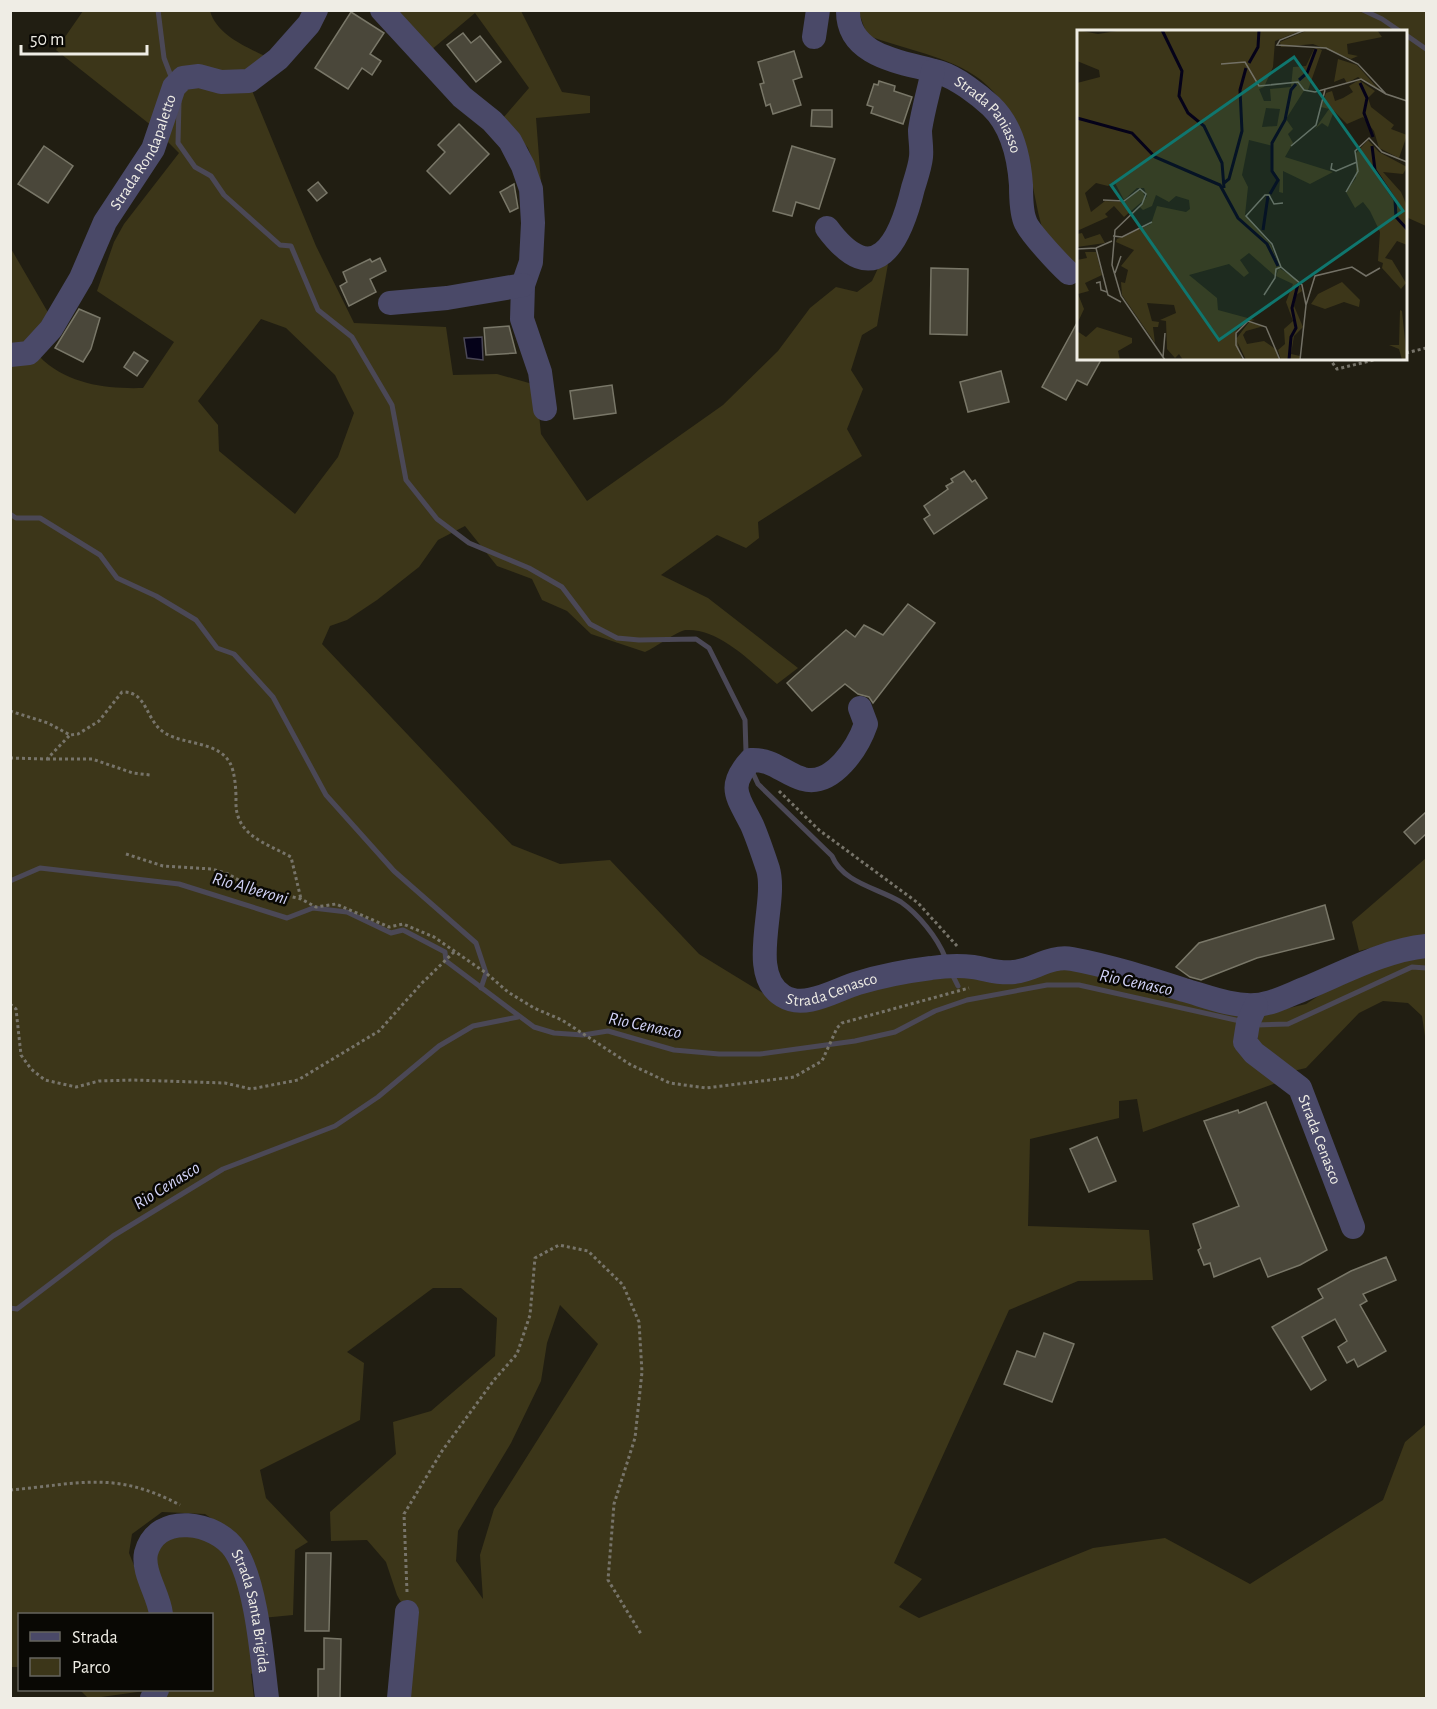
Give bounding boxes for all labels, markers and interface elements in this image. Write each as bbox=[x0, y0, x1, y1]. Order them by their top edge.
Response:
scale bar bbox=[21, 18, 147, 56]
inset map bbox=[1077, 30, 1407, 360]
text: 50 m bbox=[30, 31, 64, 49]
street label: Strada Paniasso bbox=[952, 73, 1024, 155]
street label: Strada Rondapaletto bbox=[107, 92, 179, 213]
water label: Rio Alberoni bbox=[210, 870, 290, 908]
water label: Rio Cenasco bbox=[1098, 966, 1174, 1000]
street label: Strada Cenasco bbox=[784, 970, 879, 1009]
water label: Rio Cenasco bbox=[607, 1009, 683, 1043]
street label: Strada Cenasco bbox=[1295, 1092, 1344, 1187]
water label: Rio Cenasco bbox=[131, 1159, 203, 1213]
street label: Strada Santa Brigida bbox=[228, 1546, 272, 1674]
legend bbox=[18, 1613, 213, 1691]
text: Strada bbox=[72, 1629, 118, 1647]
text: Parco bbox=[72, 1659, 111, 1677]

